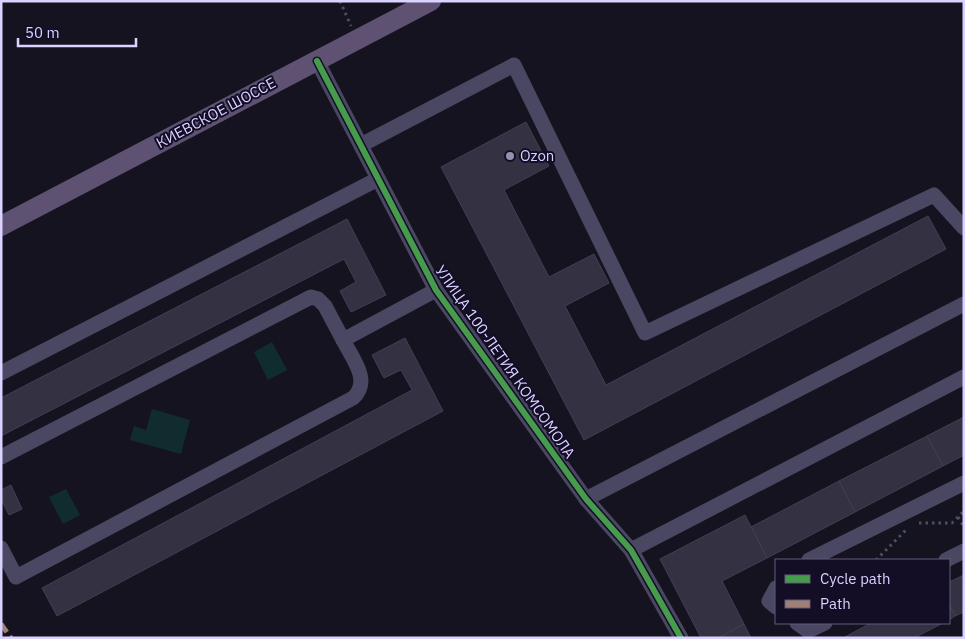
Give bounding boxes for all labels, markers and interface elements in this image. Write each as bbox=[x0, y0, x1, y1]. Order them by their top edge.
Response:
scale bar bbox=[18, 15, 135, 47]
text: 50 m bbox=[25, 23, 60, 42]
street label: КИЕВСКОЕ ШОССЕ bbox=[153, 73, 279, 152]
place label: Ozon bbox=[520, 146, 554, 165]
marker: Ozon bbox=[504, 150, 516, 162]
street label: УЛИЦА 100-ЛЕТИЯ КОМСОМОЛА bbox=[431, 261, 580, 462]
legend bbox=[775, 559, 950, 624]
text: Cycle path bbox=[820, 569, 891, 588]
text: Path bbox=[820, 594, 851, 613]

